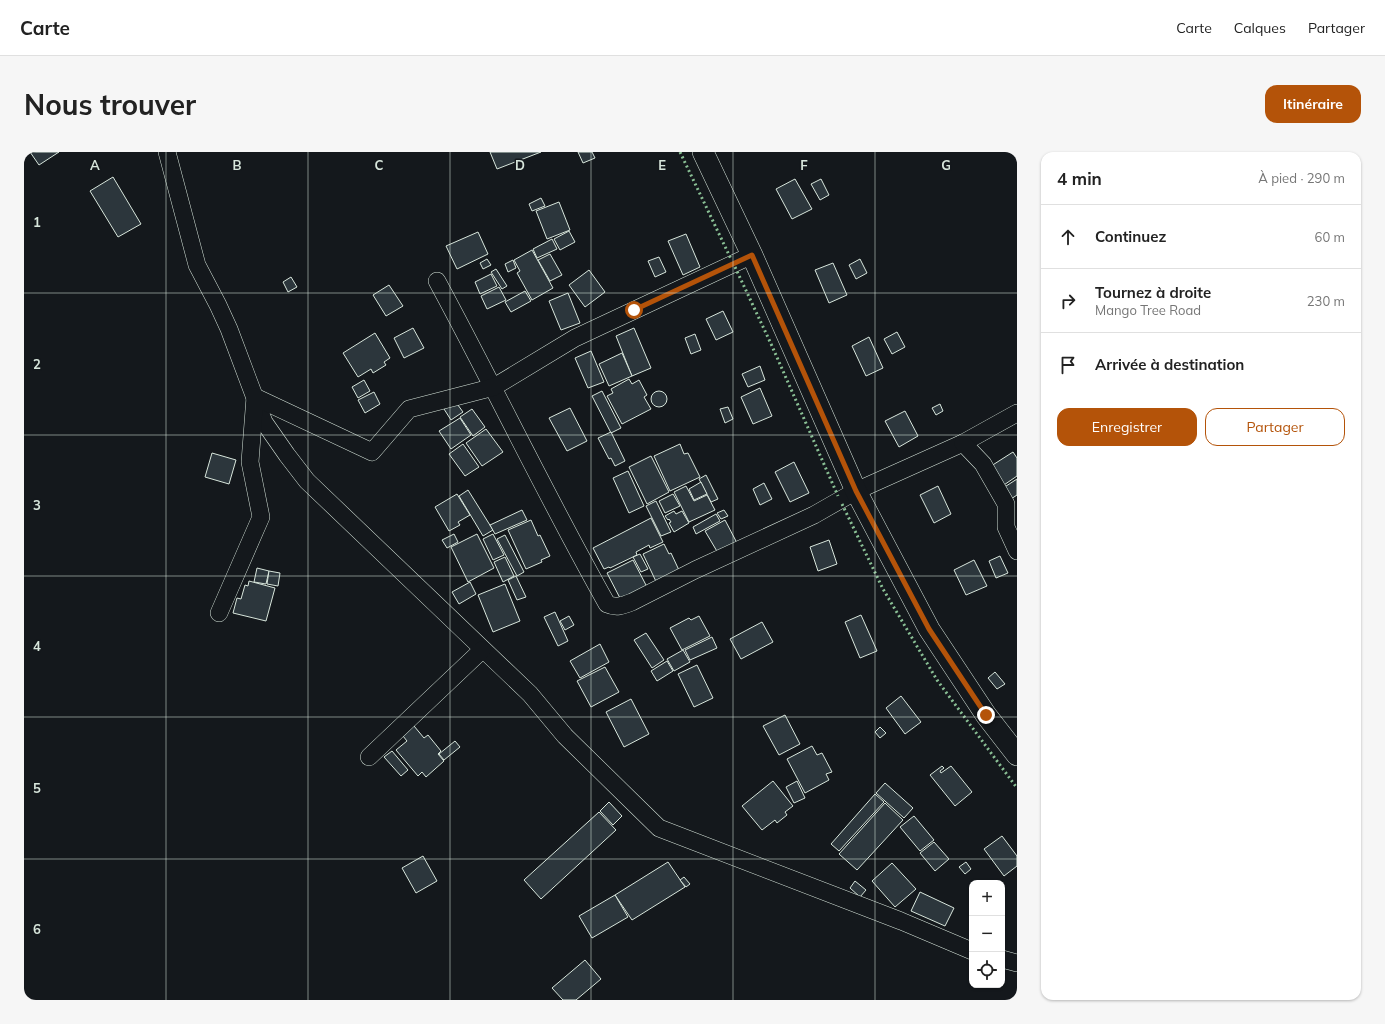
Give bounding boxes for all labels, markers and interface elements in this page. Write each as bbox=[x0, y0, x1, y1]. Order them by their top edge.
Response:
text: Carte bbox=[20, 16, 70, 40]
text: Carte bbox=[1176, 19, 1212, 37]
text: Calques bbox=[1234, 19, 1286, 37]
text: Partager bbox=[1308, 19, 1365, 37]
button: Itinéraire bbox=[1265, 85, 1361, 123]
text: Nous trouver bbox=[24, 87, 196, 122]
text: A bbox=[90, 157, 100, 173]
text: B bbox=[233, 157, 242, 173]
text: C bbox=[375, 157, 384, 173]
text: D bbox=[515, 157, 525, 173]
text: E bbox=[658, 157, 666, 173]
text: F bbox=[800, 157, 808, 173]
text: G bbox=[941, 157, 951, 173]
text: 4 min bbox=[1057, 168, 1102, 189]
text: À pied · 290 m bbox=[1258, 170, 1345, 186]
text: 1 bbox=[33, 214, 41, 230]
icon: ahead bbox=[1057, 226, 1079, 248]
text: Continuez bbox=[1095, 227, 1166, 246]
text: 60 m bbox=[1315, 229, 1345, 245]
text: Tournez à droite bbox=[1095, 283, 1211, 302]
icon: right bbox=[1057, 290, 1079, 312]
text: 230 m bbox=[1307, 293, 1345, 309]
route start bbox=[625, 301, 643, 319]
text: Mango Tree Road bbox=[1095, 302, 1201, 318]
icon: arrive bbox=[1057, 354, 1079, 376]
text: Arrivée à destination bbox=[1095, 355, 1244, 374]
text: 2 bbox=[33, 356, 41, 372]
button: Enregistrer bbox=[1057, 408, 1197, 446]
button: Partager bbox=[1205, 408, 1345, 446]
text: 3 bbox=[33, 497, 41, 513]
text: 4 bbox=[33, 638, 41, 654]
route end bbox=[977, 706, 995, 724]
text: 5 bbox=[33, 780, 41, 796]
map controls bbox=[969, 880, 1005, 988]
button: + bbox=[969, 880, 1005, 916]
button: − bbox=[969, 916, 1005, 952]
text: 6 bbox=[33, 921, 41, 937]
button: locate bbox=[969, 952, 1005, 988]

